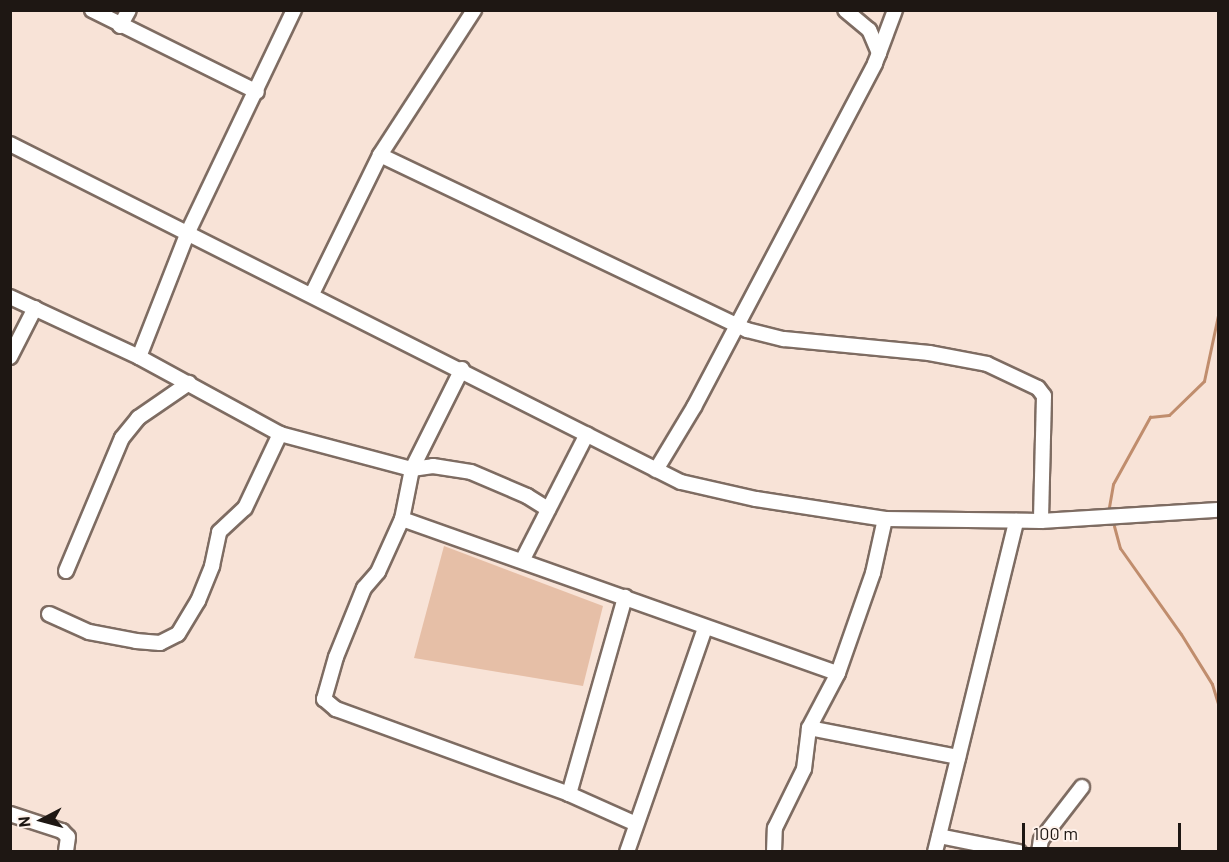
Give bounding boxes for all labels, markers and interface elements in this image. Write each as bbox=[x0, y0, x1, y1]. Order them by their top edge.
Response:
north arrow bbox=[12, 790, 72, 850]
scale bar bbox=[1025, 811, 1184, 849]
text: N bbox=[14, 816, 34, 828]
text: 100 m bbox=[1033, 822, 1078, 844]

